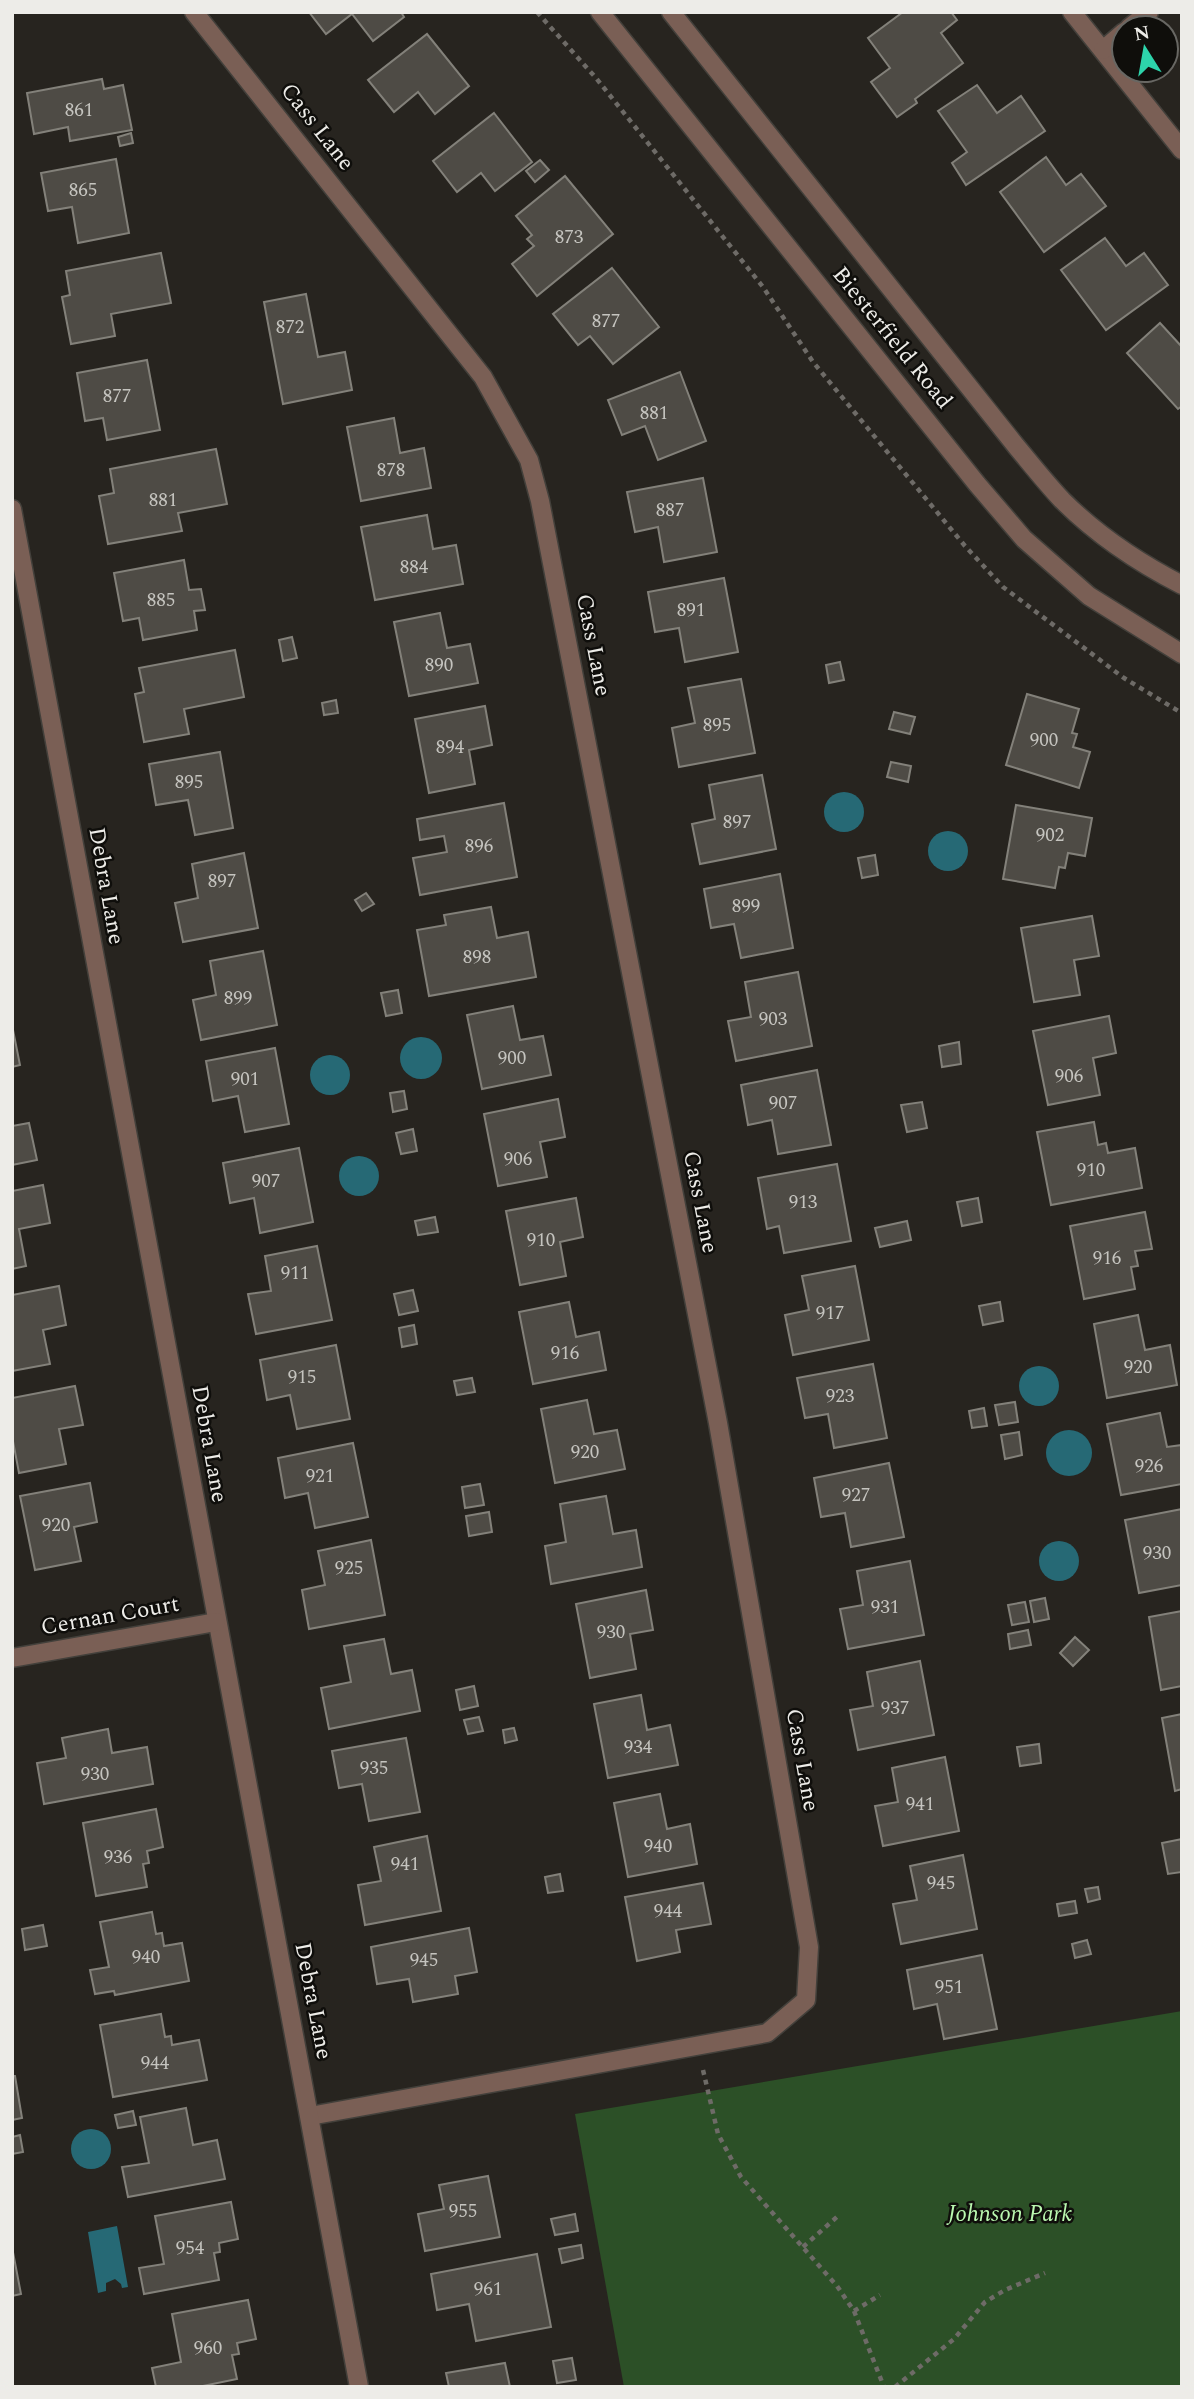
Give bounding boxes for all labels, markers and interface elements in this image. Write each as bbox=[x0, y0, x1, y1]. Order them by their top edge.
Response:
north arrow bbox=[1110, 14, 1180, 84]
text: N bbox=[1132, 18, 1152, 49]
street label: Cass Lane bbox=[271, 75, 363, 179]
house number: 861 bbox=[65, 96, 93, 125]
house number: 865 bbox=[69, 176, 97, 205]
house number: 873 bbox=[555, 223, 584, 252]
street label: Biesterfield Road bbox=[823, 259, 961, 417]
house number: 877 bbox=[592, 307, 620, 336]
house number: 872 bbox=[276, 313, 304, 342]
house number: 877 bbox=[103, 382, 131, 411]
house number: 881 bbox=[640, 399, 668, 428]
house number: 878 bbox=[377, 456, 405, 485]
house number: 881 bbox=[149, 486, 177, 515]
house number: 887 bbox=[656, 496, 684, 525]
house number: 884 bbox=[400, 553, 429, 582]
house number: 885 bbox=[147, 586, 175, 615]
street label: Cass Lane bbox=[566, 591, 620, 699]
house number: 891 bbox=[677, 596, 705, 625]
house number: 890 bbox=[425, 651, 453, 680]
house number: 895 bbox=[703, 711, 731, 740]
house number: 900 bbox=[1030, 726, 1058, 755]
house number: 894 bbox=[436, 733, 465, 762]
house number: 895 bbox=[175, 768, 203, 797]
house number: 897 bbox=[723, 808, 751, 837]
house number: 902 bbox=[1036, 821, 1064, 850]
street label: Debra Lane bbox=[78, 825, 134, 947]
house number: 896 bbox=[465, 832, 493, 861]
house number: 897 bbox=[208, 867, 236, 896]
house number: 899 bbox=[732, 892, 760, 921]
house number: 898 bbox=[463, 943, 491, 972]
house number: 899 bbox=[224, 984, 252, 1013]
house number: 903 bbox=[759, 1005, 788, 1034]
house number: 900 bbox=[498, 1044, 526, 1073]
house number: 906 bbox=[1055, 1062, 1083, 1091]
house number: 901 bbox=[231, 1065, 259, 1094]
house number: 907 bbox=[769, 1089, 797, 1118]
house number: 906 bbox=[504, 1145, 532, 1174]
street label: Cass Lane bbox=[673, 1148, 727, 1256]
house number: 910 bbox=[1077, 1156, 1105, 1185]
house number: 907 bbox=[252, 1167, 280, 1196]
house number: 913 bbox=[789, 1188, 818, 1217]
house number: 910 bbox=[527, 1226, 555, 1255]
house number: 916 bbox=[1093, 1244, 1121, 1273]
house number: 911 bbox=[281, 1259, 309, 1288]
house number: 917 bbox=[816, 1299, 844, 1328]
house number: 916 bbox=[551, 1339, 579, 1368]
house number: 920 bbox=[1124, 1353, 1152, 1382]
house number: 915 bbox=[288, 1363, 316, 1392]
house number: 923 bbox=[826, 1382, 855, 1411]
street label: Debra Lane bbox=[181, 1383, 237, 1505]
house number: 920 bbox=[571, 1438, 599, 1467]
house number: 926 bbox=[1135, 1452, 1163, 1481]
house number: 921 bbox=[306, 1462, 334, 1491]
house number: 927 bbox=[842, 1481, 870, 1510]
house number: 920 bbox=[42, 1511, 70, 1540]
house number: 930 bbox=[1143, 1539, 1171, 1568]
house number: 925 bbox=[335, 1554, 363, 1583]
street label: Cernan Court bbox=[38, 1587, 182, 1645]
house number: 931 bbox=[871, 1593, 899, 1622]
house number: 930 bbox=[597, 1618, 625, 1647]
house number: 937 bbox=[881, 1694, 909, 1723]
street label: Cass Lane bbox=[776, 1706, 828, 1814]
house number: 934 bbox=[624, 1733, 653, 1762]
house number: 935 bbox=[360, 1754, 388, 1783]
house number: 930 bbox=[81, 1760, 109, 1789]
house number: 941 bbox=[906, 1790, 934, 1819]
house number: 940 bbox=[644, 1832, 672, 1861]
house number: 936 bbox=[104, 1843, 132, 1872]
house number: 941 bbox=[391, 1850, 419, 1879]
house number: 945 bbox=[927, 1869, 955, 1898]
house number: 944 bbox=[654, 1897, 683, 1926]
street label: Debra Lane bbox=[285, 1939, 341, 2063]
house number: 940 bbox=[132, 1943, 160, 1972]
house number: 945 bbox=[410, 1946, 438, 1975]
house number: 951 bbox=[935, 1973, 963, 2002]
house number: 944 bbox=[141, 2049, 170, 2078]
house number: 955 bbox=[449, 2197, 477, 2226]
park label: Johnson Park bbox=[946, 2197, 1072, 2232]
house number: 954 bbox=[176, 2234, 205, 2263]
house number: 961 bbox=[474, 2275, 502, 2304]
house number: 960 bbox=[194, 2334, 222, 2363]

